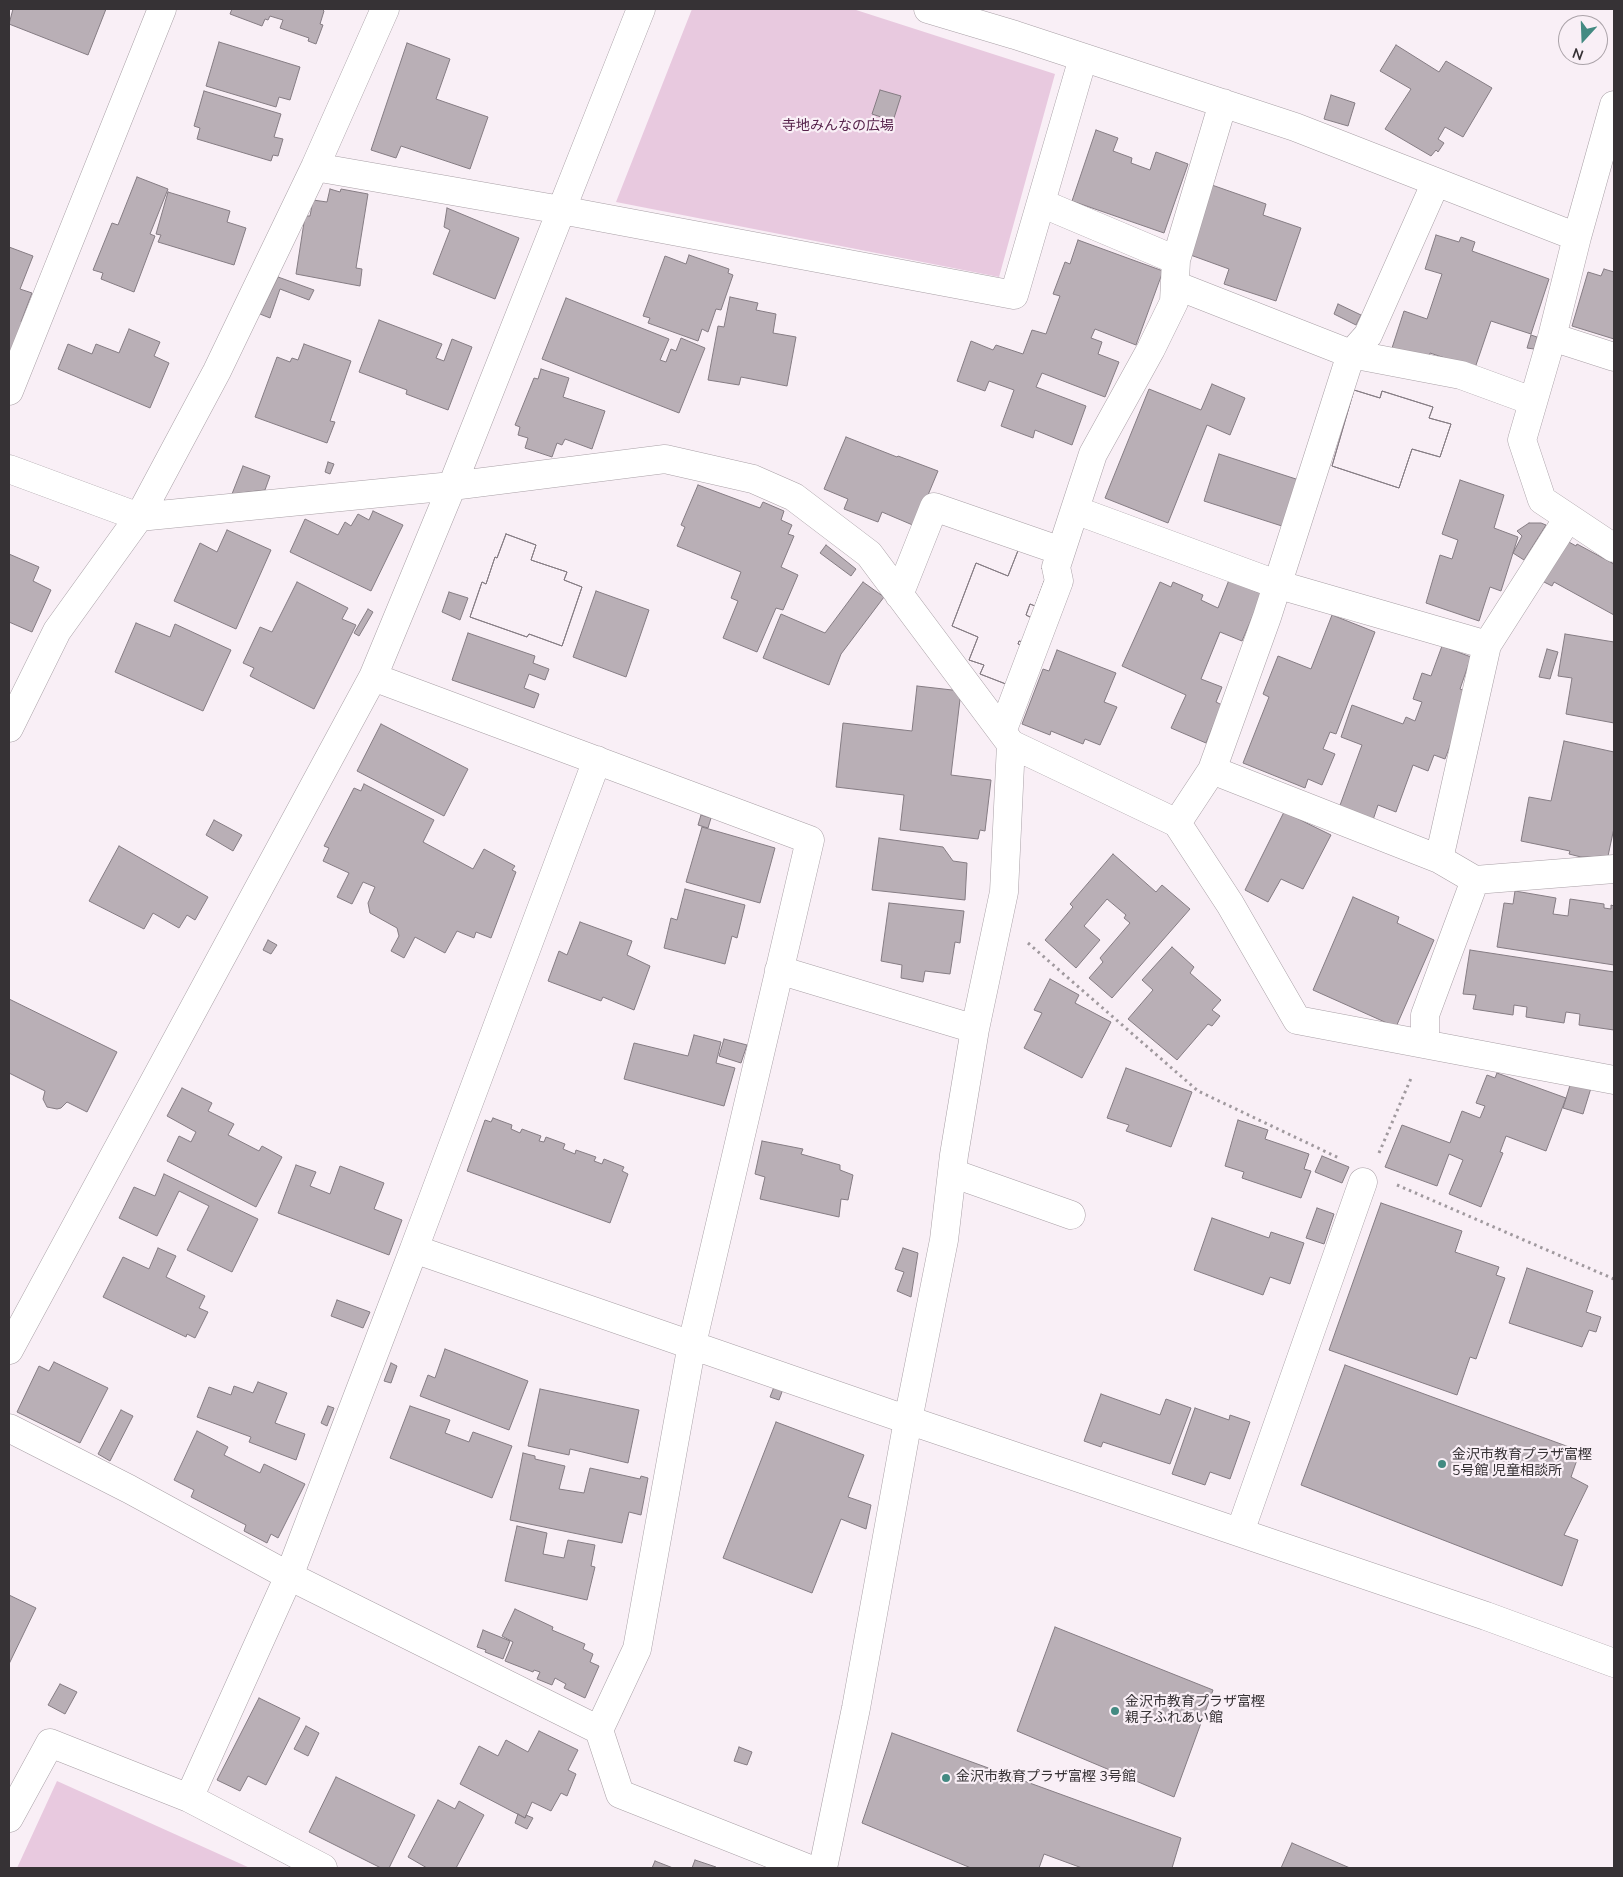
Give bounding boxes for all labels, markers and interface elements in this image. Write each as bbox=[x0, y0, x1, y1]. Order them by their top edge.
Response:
north arrow bbox=[1558, 15, 1608, 65]
text: N bbox=[1570, 43, 1586, 64]
park label: 寺地みんなの広場 bbox=[782, 119, 894, 135]
place label: 金沢市教育プラザ富樫 5号館 児童相談所 bbox=[1452, 1448, 1592, 1480]
marker: 金沢市教育プラザ富樫 5号館 児童相談所 bbox=[1436, 1458, 1448, 1470]
place label: 金沢市教育プラザ富樫 親子ふれあい館 bbox=[1125, 1695, 1265, 1728]
marker: 金沢市教育プラザ富樫 親子ふれあい館 bbox=[1109, 1705, 1121, 1717]
place label: 金沢市教育プラザ富樫 3号館 bbox=[956, 1770, 1136, 1786]
marker: 金沢市教育プラザ富樫 3号館 bbox=[940, 1772, 952, 1784]

